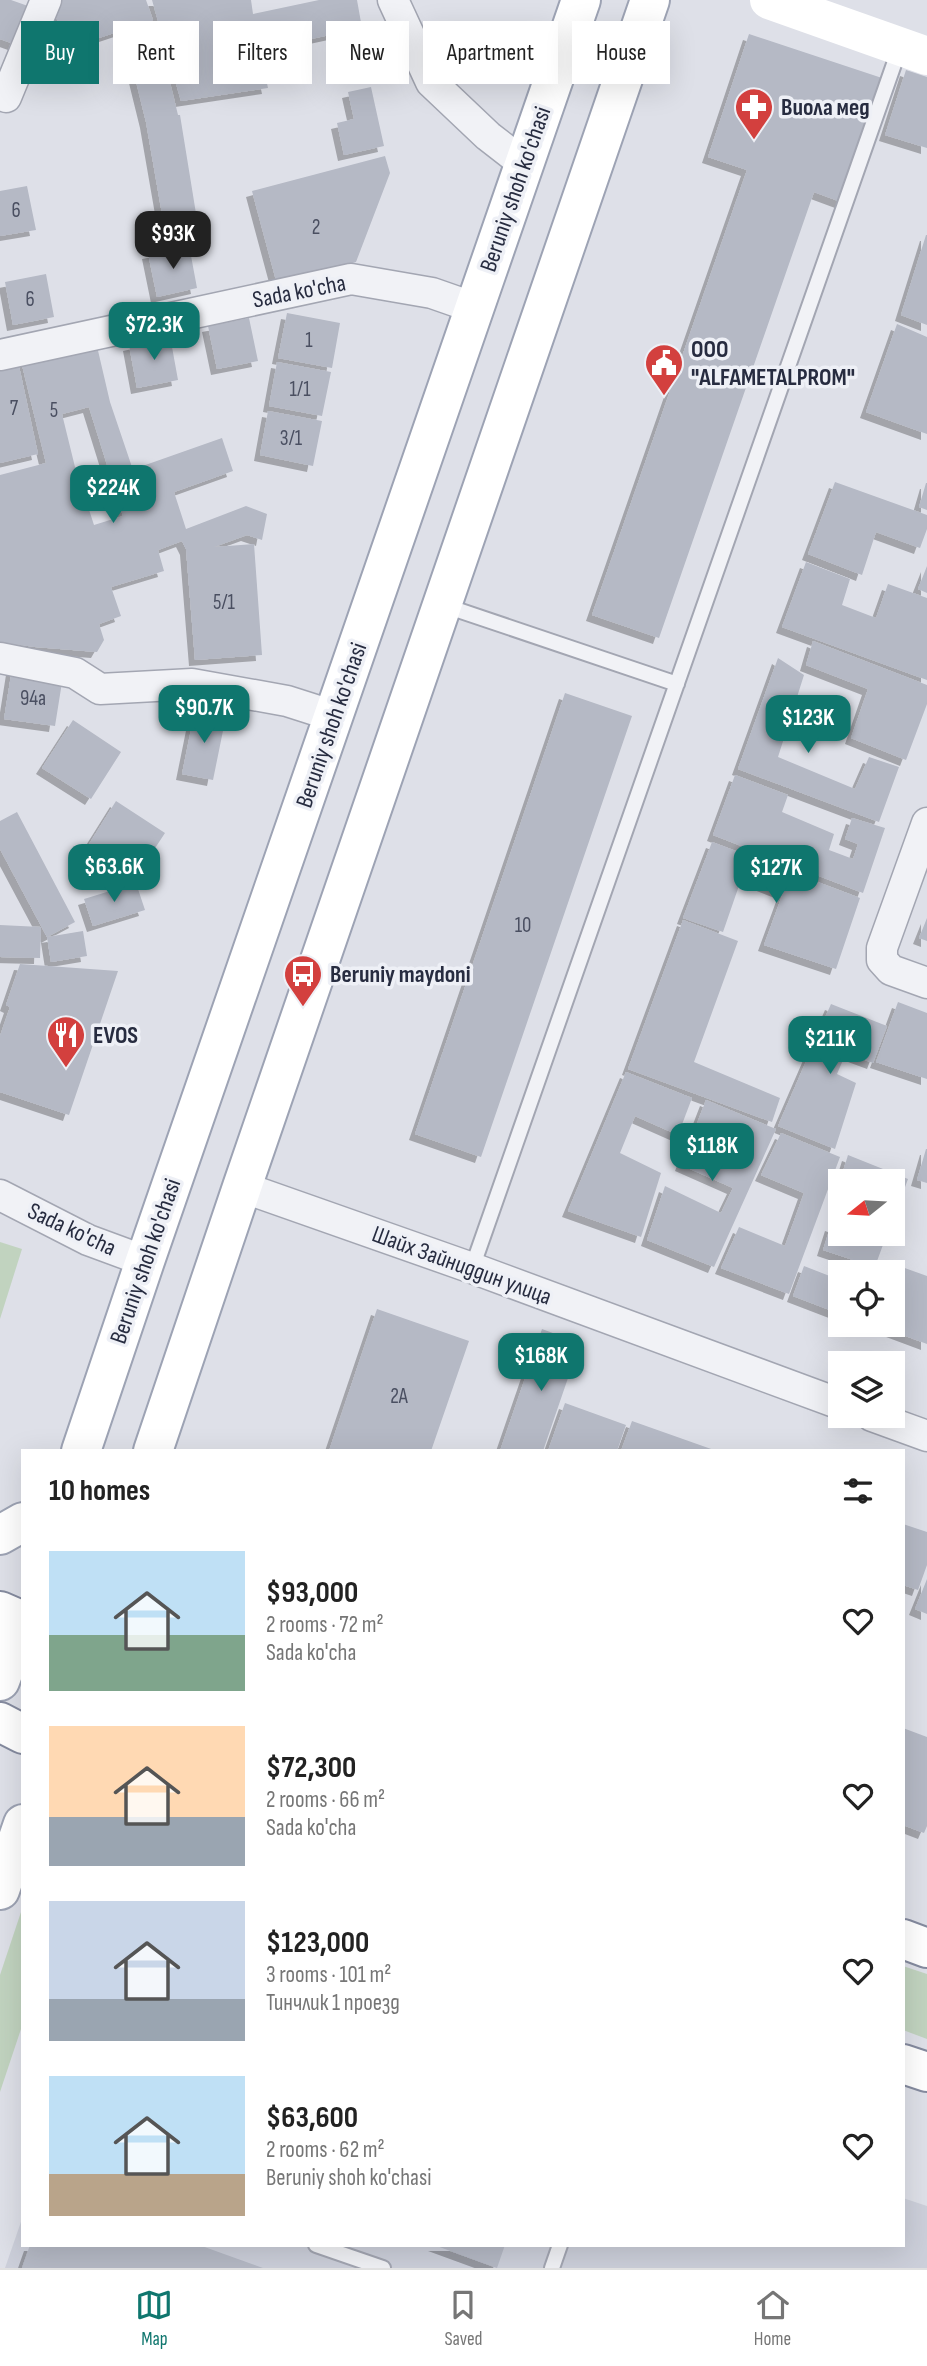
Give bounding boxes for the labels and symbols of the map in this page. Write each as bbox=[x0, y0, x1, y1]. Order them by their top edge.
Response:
pharmacy icon: Виола мед bbox=[733, 86, 775, 141]
place label: Виола мед bbox=[781, 93, 870, 122]
street label: Beruniy shoh ko'chasi bbox=[474, 103, 557, 276]
house number: 6 bbox=[11, 198, 21, 223]
pin: $93K bbox=[132, 212, 214, 271]
house number: 2 bbox=[312, 215, 320, 240]
street label: Sada ko'cha bbox=[250, 268, 348, 315]
house number: 6 bbox=[25, 287, 35, 312]
pin: $72.3K bbox=[97, 302, 211, 362]
house number: 1 bbox=[305, 328, 313, 353]
place label: OOO "ALFAMETALPROM" bbox=[691, 335, 855, 392]
public building icon: OOO "ALFAMETALPROM" bbox=[643, 342, 685, 397]
house number: 1/1 bbox=[289, 377, 311, 402]
house number: 7 bbox=[10, 396, 19, 421]
house number: 5 bbox=[50, 398, 58, 423]
house number: 3/1 bbox=[280, 426, 303, 451]
pin: $224K bbox=[64, 466, 162, 525]
house number: 5/1 bbox=[213, 590, 236, 615]
street label: Beruniy shoh ko'chasi bbox=[290, 639, 373, 812]
house number: 94a bbox=[20, 686, 46, 711]
pin: $90.7K bbox=[147, 686, 261, 745]
pin: $123K bbox=[759, 696, 857, 755]
pin: $63.6K bbox=[57, 844, 171, 904]
pin: $127K bbox=[727, 846, 825, 905]
house number: 10 bbox=[515, 913, 531, 938]
bus stop icon: Beruniy maydoni bbox=[282, 953, 324, 1008]
place label: Beruniy maydoni bbox=[330, 960, 471, 989]
restaurant icon: EVOS bbox=[45, 1014, 87, 1069]
pin: $211K bbox=[781, 1016, 879, 1076]
place label: EVOS bbox=[93, 1021, 138, 1050]
pin: $118K bbox=[663, 1124, 761, 1183]
north arrow bbox=[828, 1169, 905, 1246]
street label: Beruniy shoh ko'chasi bbox=[104, 1175, 187, 1348]
street label: Sada ko'cha bbox=[23, 1196, 121, 1263]
street label: Шайх Зайниддин улица bbox=[368, 1220, 556, 1311]
pin: $168K bbox=[492, 1334, 590, 1393]
house number: 2А bbox=[390, 1384, 409, 1409]

